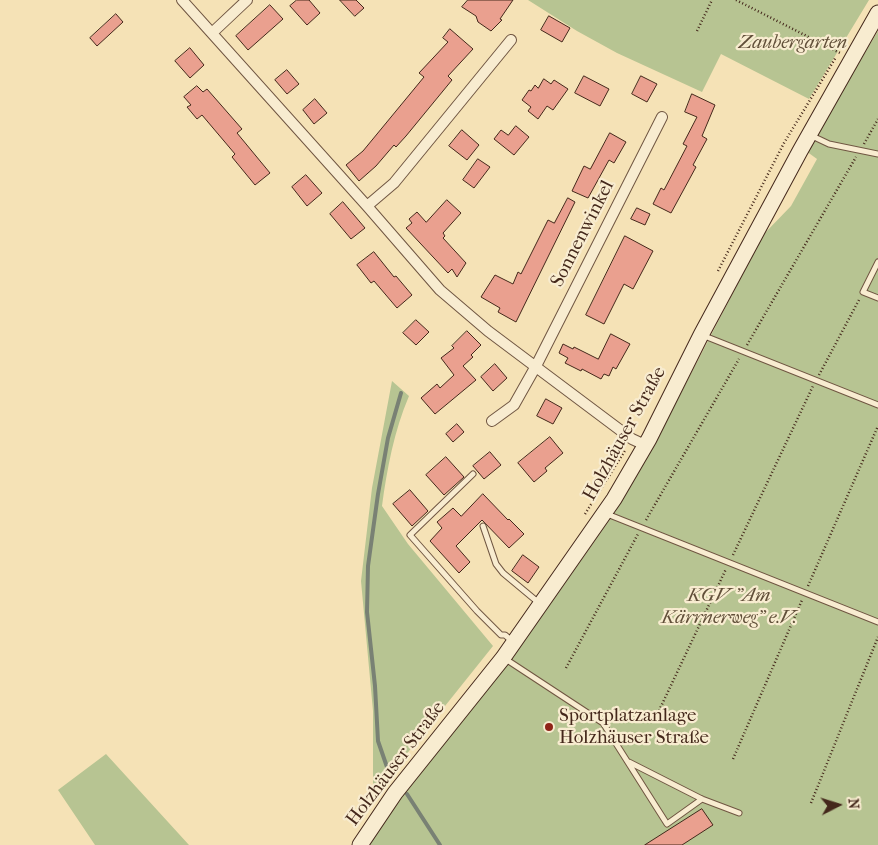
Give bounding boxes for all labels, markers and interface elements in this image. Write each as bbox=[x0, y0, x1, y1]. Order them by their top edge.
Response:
park label: Zaubergarten bbox=[739, 32, 847, 54]
street label: Sonnenwinkel bbox=[546, 177, 620, 291]
street label: Holzhäuser Straße bbox=[579, 363, 671, 505]
park label: KGV "Am Kärrnerweg" e.V. bbox=[661, 585, 797, 629]
street label: Holzhäuser Straße bbox=[342, 697, 450, 831]
place label: Sportplatzanlage Holzhäuser Straße bbox=[559, 705, 709, 749]
marker: Sportplatzanlage Holzhäuser Straße bbox=[543, 721, 555, 733]
north arrow bbox=[813, 780, 863, 830]
text: N bbox=[845, 798, 862, 810]

